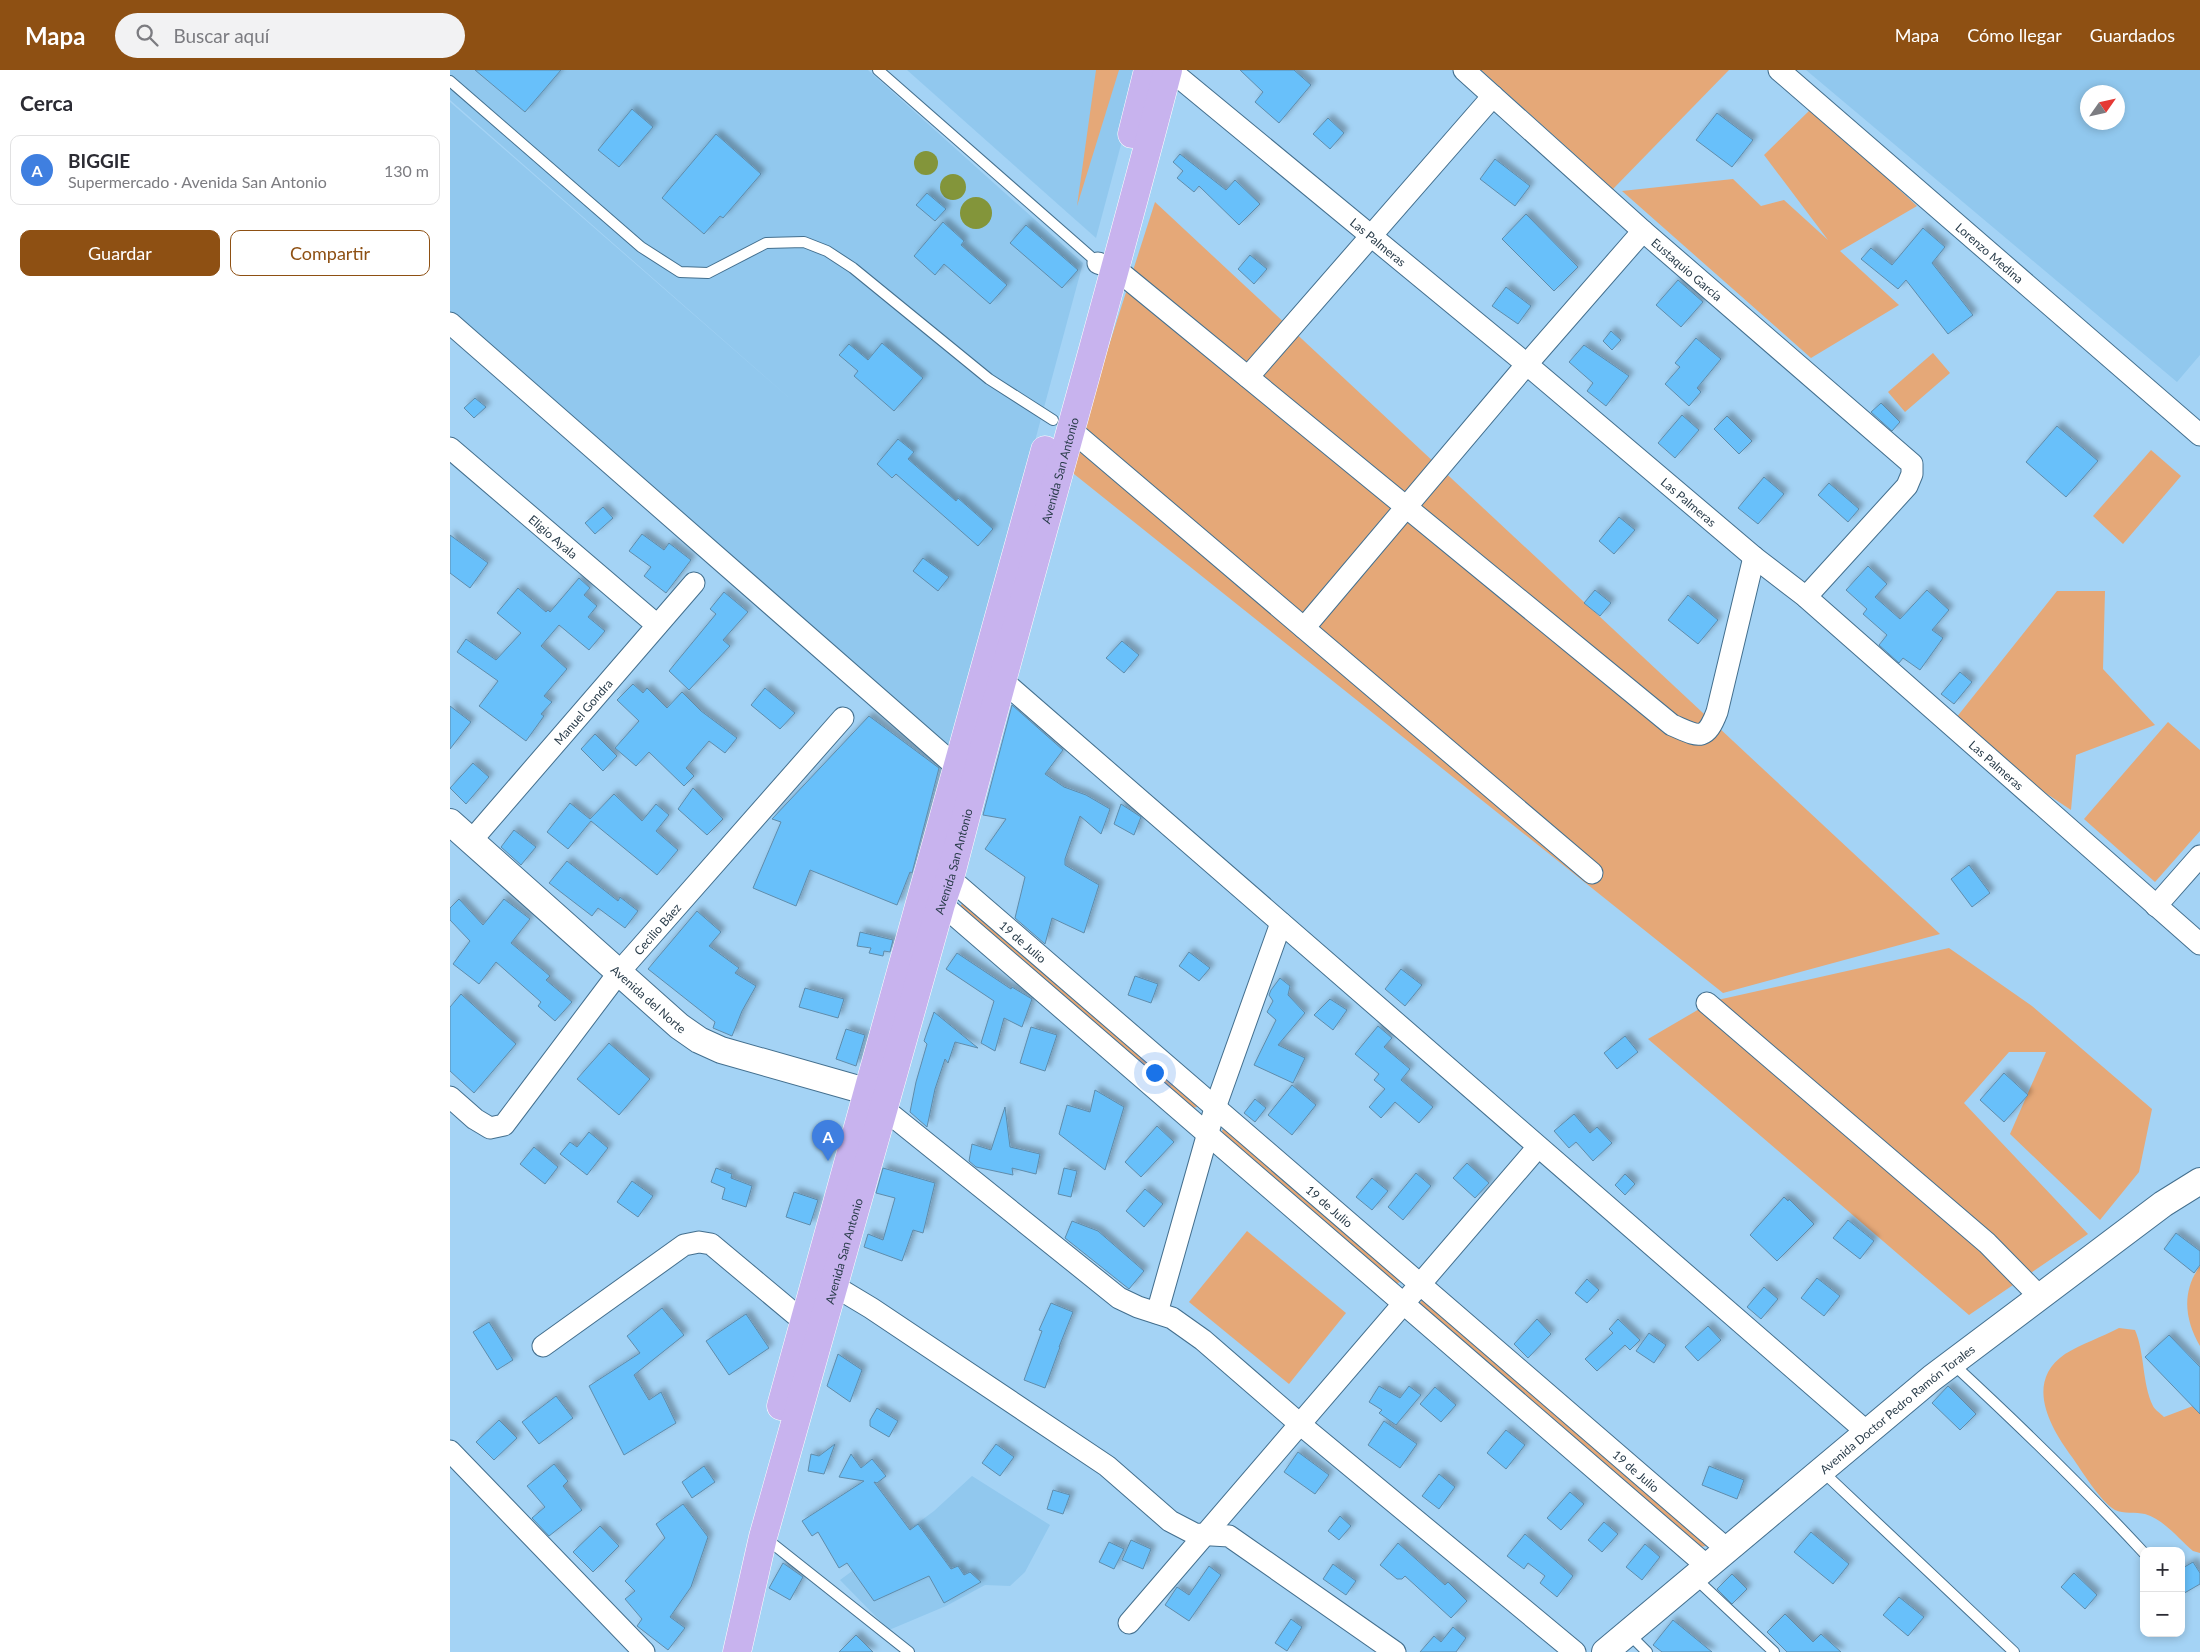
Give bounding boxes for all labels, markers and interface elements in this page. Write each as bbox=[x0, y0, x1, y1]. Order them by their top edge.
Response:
search box bbox=[115, 13, 465, 58]
text: Mapa bbox=[25, 21, 85, 50]
icon: search bbox=[133, 21, 161, 49]
text: Buscar aquí bbox=[173, 24, 269, 47]
text: Mapa bbox=[1895, 24, 1939, 46]
text: Cómo llegar bbox=[1967, 24, 2062, 46]
text: Guardados bbox=[2090, 24, 2175, 46]
north arrow bbox=[2080, 85, 2125, 130]
text: Cerca bbox=[20, 90, 73, 115]
text: BIGGIE bbox=[68, 149, 130, 172]
text: A bbox=[31, 161, 43, 180]
text: 130 m bbox=[384, 161, 429, 180]
text: Supermercado · Avenida San Antonio bbox=[68, 172, 327, 191]
street label: Las Palmeras bbox=[1347, 214, 1409, 269]
street label: Lorenzo Medina bbox=[1953, 219, 2027, 286]
button: Guardar bbox=[20, 230, 220, 276]
button: Compartir bbox=[230, 230, 430, 276]
street label: Eustaquio García bbox=[1649, 234, 1725, 304]
street label: Avenida San Antonio bbox=[1038, 416, 1081, 525]
street label: Las Palmeras bbox=[1658, 474, 1720, 529]
street label: Eligio Ayala bbox=[526, 511, 581, 562]
street label: Manuel Gondra bbox=[550, 676, 615, 747]
street label: Las Palmeras bbox=[1966, 737, 2027, 793]
street label: Avenida San Antonio bbox=[931, 806, 975, 916]
street label: Cecilio Báez bbox=[630, 900, 684, 958]
street label: 19 de Julio bbox=[997, 917, 1050, 966]
street label: Avenida del Norte bbox=[608, 962, 689, 1036]
your location bbox=[1142, 1060, 1168, 1086]
pin: A bbox=[812, 1120, 844, 1161]
street label: 19 de Julio bbox=[1303, 1182, 1356, 1231]
street label: Avenida San Antonio bbox=[821, 1196, 866, 1306]
street label: Avenida Doctor Pedro Ramón Torales bbox=[1816, 1341, 1978, 1477]
street label: 19 de Julio bbox=[1610, 1446, 1663, 1495]
map controls bbox=[2140, 1547, 2185, 1637]
button: + bbox=[2140, 1547, 2185, 1592]
button: − bbox=[2140, 1592, 2185, 1637]

